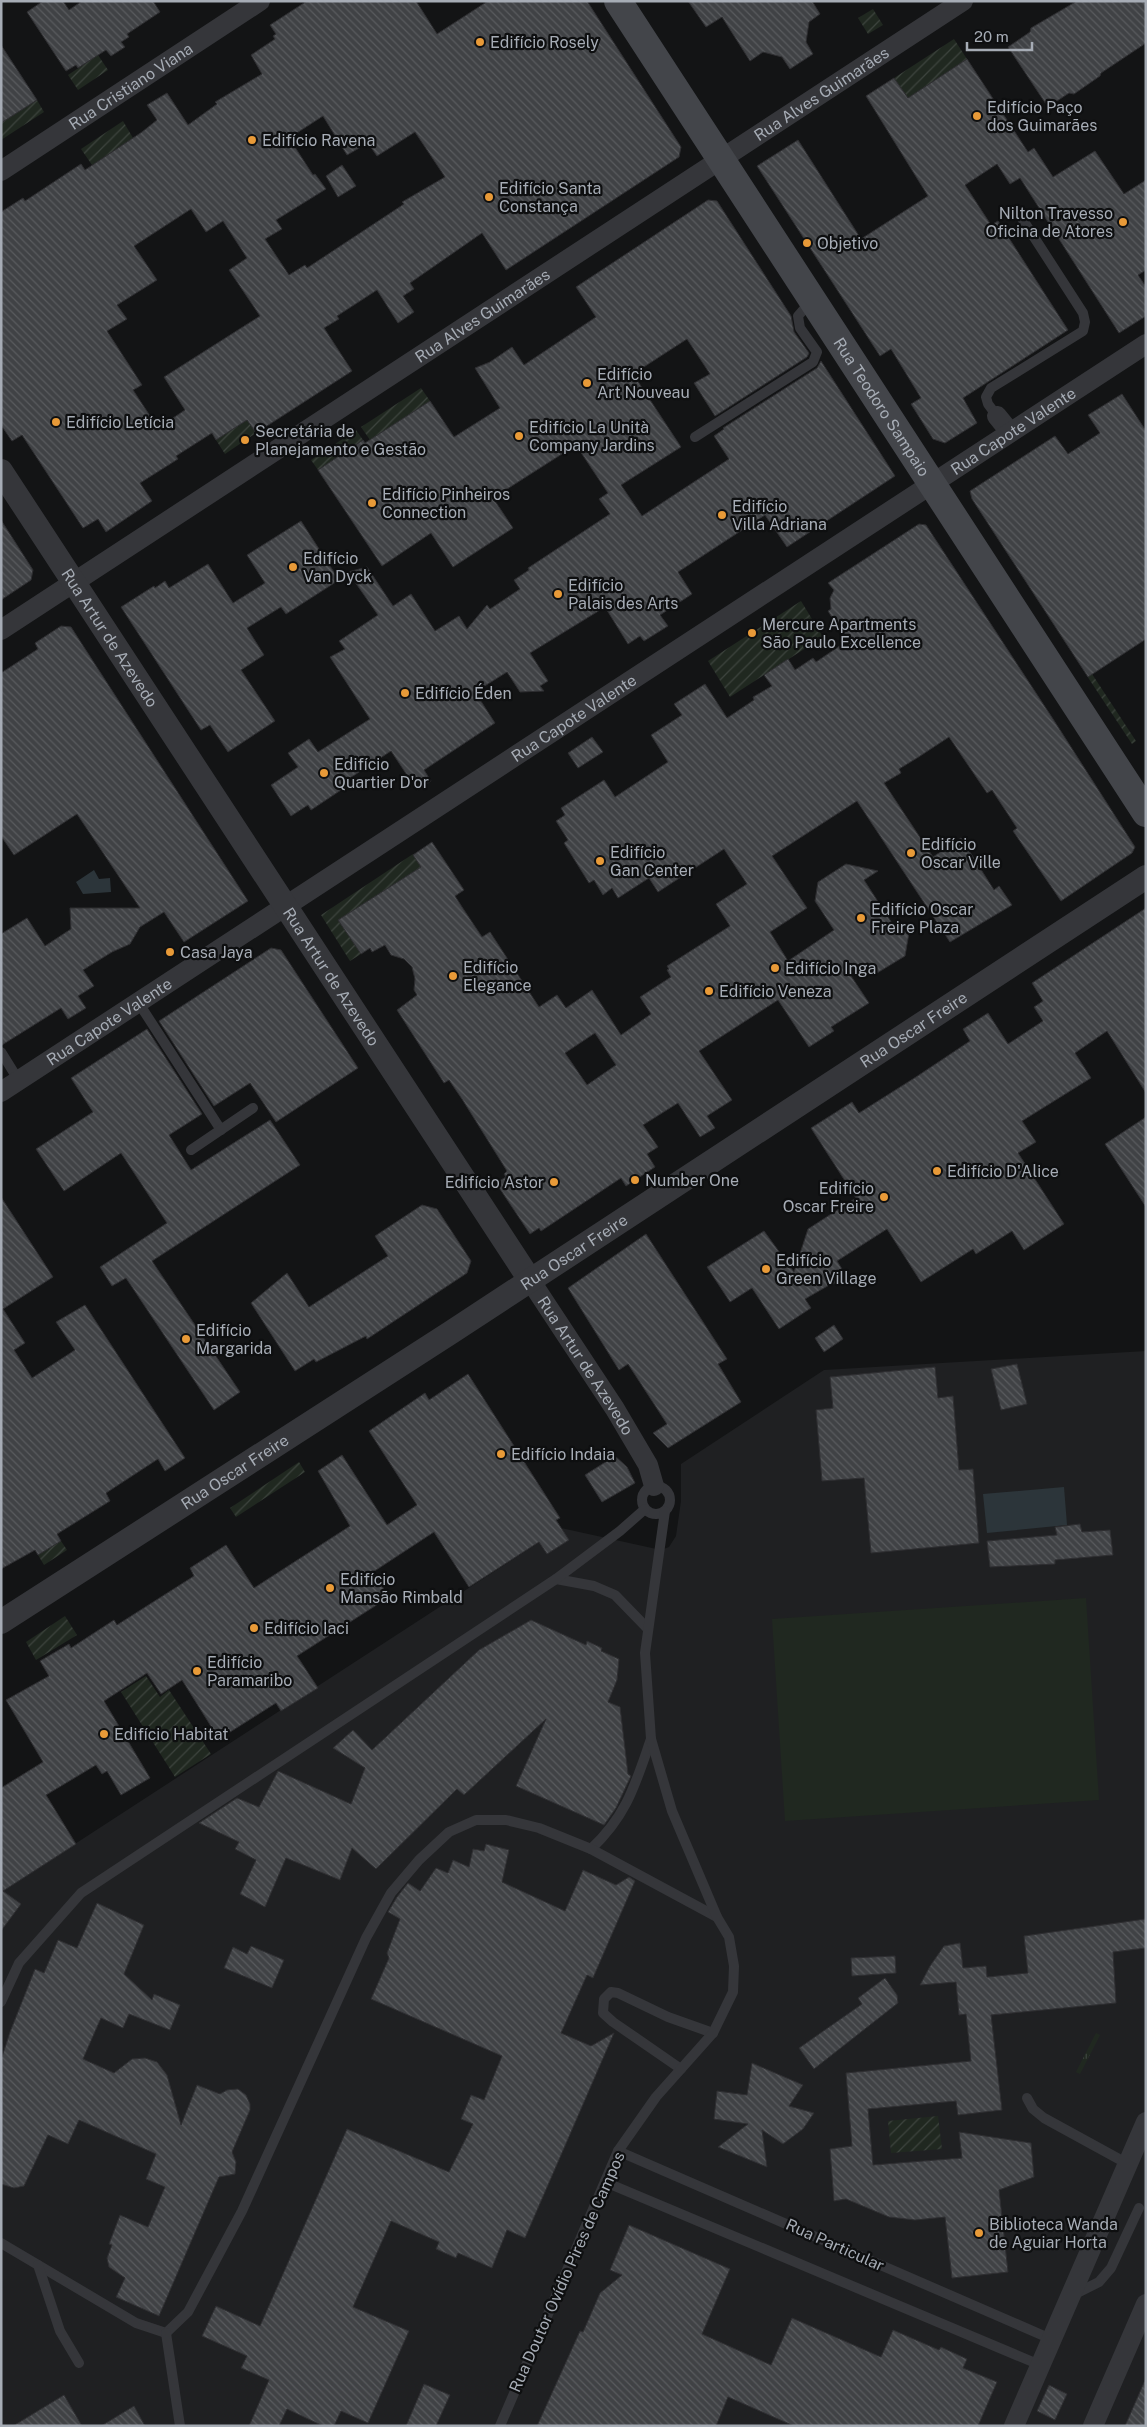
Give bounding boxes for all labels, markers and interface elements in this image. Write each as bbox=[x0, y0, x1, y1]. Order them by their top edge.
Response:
scale bar bbox=[967, 20, 1032, 52]
text: 20 m bbox=[974, 28, 1009, 45]
place label: Edifício Rosely bbox=[490, 33, 599, 52]
marker: Edifício Rosely bbox=[474, 36, 486, 48]
street label: Rua Cristiano Viana bbox=[65, 38, 196, 134]
street label: Rua Alves Guimarães bbox=[750, 43, 892, 145]
place label: Edifício Paço dos Guimarães bbox=[987, 98, 1097, 135]
marker: Edifício Paço dos Guimarães bbox=[971, 110, 983, 122]
place label: Edifício Ravena bbox=[262, 131, 375, 150]
marker: Edifício Ravena bbox=[246, 134, 258, 146]
place label: Edifício Santa Constança bbox=[499, 179, 601, 216]
marker: Edifício Santa Constança bbox=[483, 191, 495, 203]
place label: Nilton Travesso Oficina de Atores bbox=[986, 204, 1113, 241]
marker: Nilton Travesso Oficina de Atores bbox=[1117, 216, 1129, 228]
place label: Objetivo bbox=[817, 234, 878, 253]
marker: Objetivo bbox=[801, 237, 813, 249]
street label: Rua Alves Guimarães bbox=[411, 264, 553, 366]
street label: Rua Teodoro Sampaio bbox=[830, 334, 934, 480]
place label: Edifício Art Nouveau bbox=[597, 365, 690, 402]
marker: Edifício Art Nouveau bbox=[581, 377, 593, 389]
street label: Rua Capote Valente bbox=[947, 383, 1079, 479]
place label: Edifício Letícia bbox=[66, 413, 174, 432]
marker: Edifício Letícia bbox=[50, 416, 62, 428]
place label: Edifício La Unità Company Jardins bbox=[529, 418, 655, 455]
place label: Secretária de Planejamento e Gestão bbox=[255, 422, 426, 459]
marker: Edifício La Unità Company Jardins bbox=[513, 430, 525, 442]
marker: Secretária de Planejamento e Gestão bbox=[239, 434, 251, 446]
place label: Edifício Pinheiros Connection bbox=[382, 485, 510, 522]
marker: Edifício Pinheiros Connection bbox=[366, 497, 378, 509]
place label: Edifício Villa Adriana bbox=[732, 497, 827, 534]
marker: Edifício Villa Adriana bbox=[716, 509, 728, 521]
place label: Edifício Van Dyck bbox=[303, 549, 372, 586]
marker: Edifício Van Dyck bbox=[287, 561, 299, 573]
street label: Rua Artur de Azevedo bbox=[58, 565, 162, 710]
place label: Edifício Palais des Arts bbox=[568, 576, 678, 613]
marker: Edifício Palais des Arts bbox=[552, 588, 564, 600]
place label: Mercure Apartments São Paulo Excellence bbox=[762, 615, 921, 652]
marker: Mercure Apartments São Paulo Excellence bbox=[746, 627, 758, 639]
street label: Rua Capote Valente bbox=[507, 670, 640, 766]
place label: Edifício Éden bbox=[415, 683, 512, 703]
marker: Edifício Éden bbox=[399, 687, 411, 699]
place label: Edifício Quartier D'or bbox=[334, 755, 429, 792]
marker: Edifício Quartier D'or bbox=[318, 767, 330, 779]
place label: Edifício Oscar Ville bbox=[921, 835, 1001, 872]
place label: Edifício Gan Center bbox=[610, 843, 694, 880]
marker: Edifício Oscar Ville bbox=[905, 847, 917, 859]
marker: Edifício Gan Center bbox=[594, 855, 606, 867]
place label: Edifício Oscar Freire Plaza bbox=[871, 900, 973, 937]
street label: Rua Artur de Azevedo bbox=[279, 904, 384, 1049]
marker: Edifício Oscar Freire Plaza bbox=[855, 912, 867, 924]
place label: Casa Jaya bbox=[180, 943, 253, 962]
marker: Casa Jaya bbox=[164, 946, 176, 958]
place label: Edifício Elegance bbox=[463, 958, 532, 995]
place label: Edifício Inga bbox=[785, 959, 876, 978]
marker: Edifício Inga bbox=[769, 962, 781, 974]
marker: Edifício Elegance bbox=[447, 970, 459, 982]
street label: Rua Capote Valente bbox=[43, 974, 175, 1069]
place label: Edifício Veneza bbox=[719, 982, 831, 1001]
marker: Edifício Veneza bbox=[703, 985, 715, 997]
street label: Rua Oscar Freire bbox=[856, 987, 971, 1071]
place label: Edifício D'Alice bbox=[947, 1162, 1059, 1181]
marker: Edifício D'Alice bbox=[931, 1165, 943, 1177]
place label: Number One bbox=[645, 1171, 739, 1190]
place label: Edifício Astor bbox=[445, 1173, 544, 1192]
marker: Number One bbox=[629, 1174, 641, 1186]
marker: Edifício Astor bbox=[548, 1176, 560, 1188]
place label: Edifício Oscar Freire bbox=[783, 1179, 874, 1216]
marker: Edifício Oscar Freire bbox=[878, 1191, 890, 1203]
street label: Rua Oscar Freire bbox=[517, 1210, 631, 1294]
place label: Edifício Green Village bbox=[776, 1251, 877, 1288]
marker: Edifício Green Village bbox=[760, 1263, 772, 1275]
street label: Rua Artur de Azevedo bbox=[534, 1292, 638, 1438]
place label: Edifício Margarida bbox=[196, 1321, 272, 1358]
marker: Edifício Margarida bbox=[180, 1333, 192, 1345]
street label: Rua Oscar Freire bbox=[177, 1430, 292, 1513]
place label: Edifício Indaia bbox=[511, 1445, 615, 1464]
marker: Edifício Indaia bbox=[495, 1448, 507, 1460]
place label: Edifício Mansão Rimbald bbox=[340, 1570, 463, 1607]
marker: Edifício Mansão Rimbald bbox=[324, 1582, 336, 1594]
place label: Edifício Iaci bbox=[264, 1619, 349, 1638]
marker: Edifício Iaci bbox=[248, 1622, 260, 1634]
place label: Edifício Paramaribo bbox=[207, 1653, 292, 1690]
marker: Edifício Paramaribo bbox=[191, 1665, 203, 1677]
place label: Edifício Habitat bbox=[114, 1725, 228, 1744]
marker: Edifício Habitat bbox=[98, 1728, 110, 1740]
street label: Rua Doutor Ovídio Pires de Campos bbox=[505, 2149, 629, 2395]
street label: Rua Particular bbox=[783, 2215, 887, 2275]
place label: Biblioteca Wanda de Aguiar Horta bbox=[989, 2215, 1118, 2252]
marker: Biblioteca Wanda de Aguiar Horta bbox=[973, 2227, 985, 2239]

